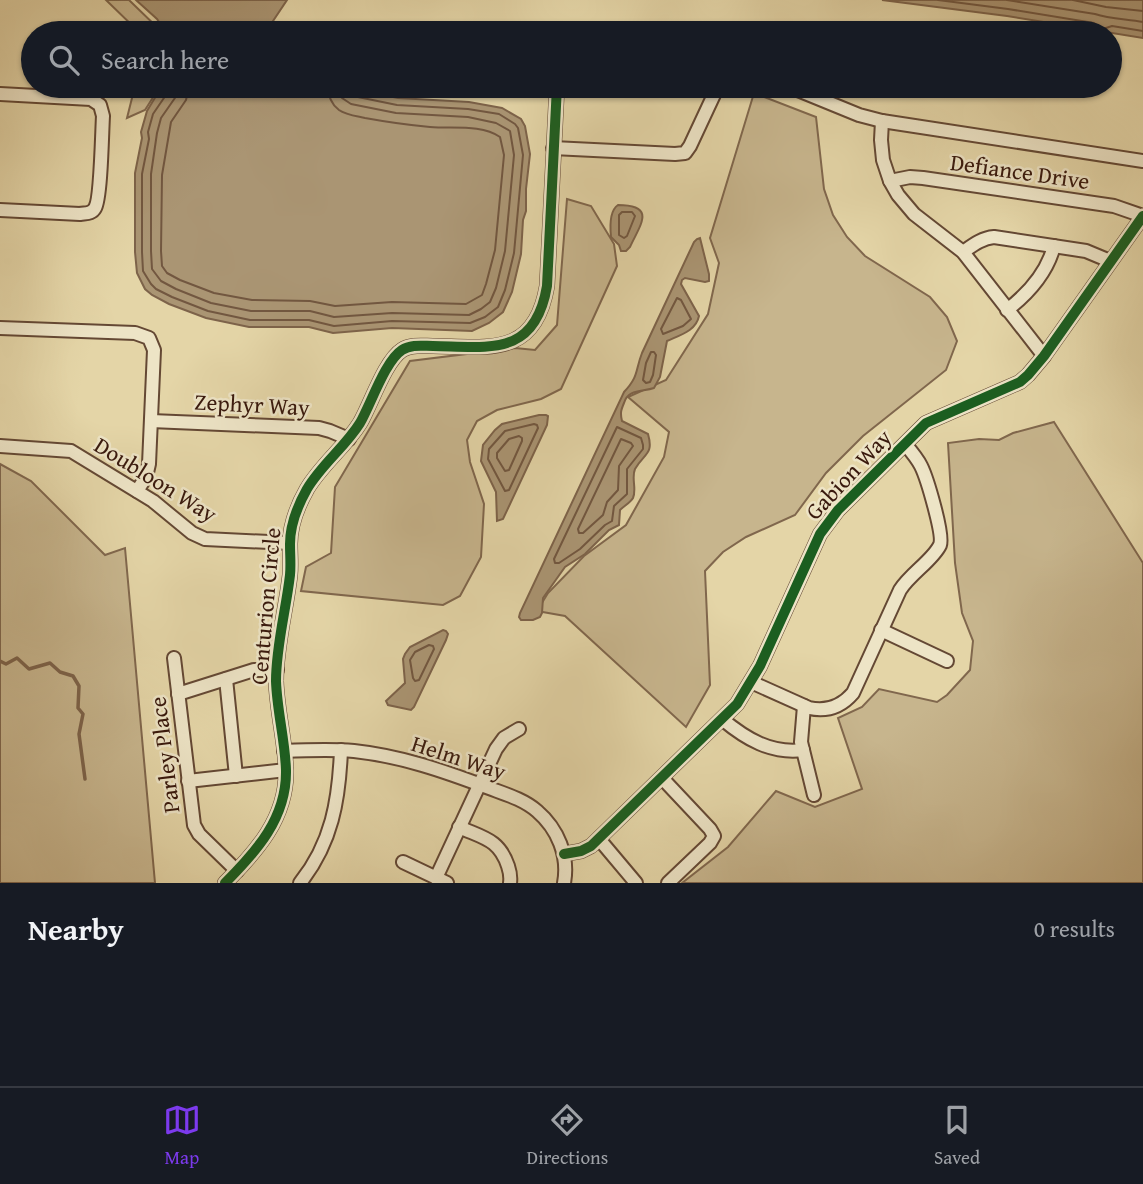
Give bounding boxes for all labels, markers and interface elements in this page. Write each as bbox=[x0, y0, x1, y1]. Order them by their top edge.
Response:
search box bbox=[21, 21, 1122, 98]
text: Search here bbox=[101, 40, 229, 79]
icon: search bbox=[45, 41, 83, 79]
street label: Defiance Drive bbox=[948, 145, 1092, 197]
street label: Zephyr Way bbox=[194, 385, 311, 424]
street label: Gabion Way bbox=[797, 421, 899, 527]
street label: Doubloon Way bbox=[88, 428, 224, 530]
street label: Centurion Circle bbox=[242, 526, 288, 686]
street label: Parley Place bbox=[140, 695, 188, 815]
street label: Helm Way bbox=[408, 726, 511, 788]
text: Nearby bbox=[28, 907, 124, 951]
text: 0 results bbox=[1034, 912, 1115, 945]
tab: Map bbox=[163, 1101, 201, 1171]
tab: Directions bbox=[527, 1101, 608, 1171]
tab: Saved bbox=[934, 1101, 980, 1171]

